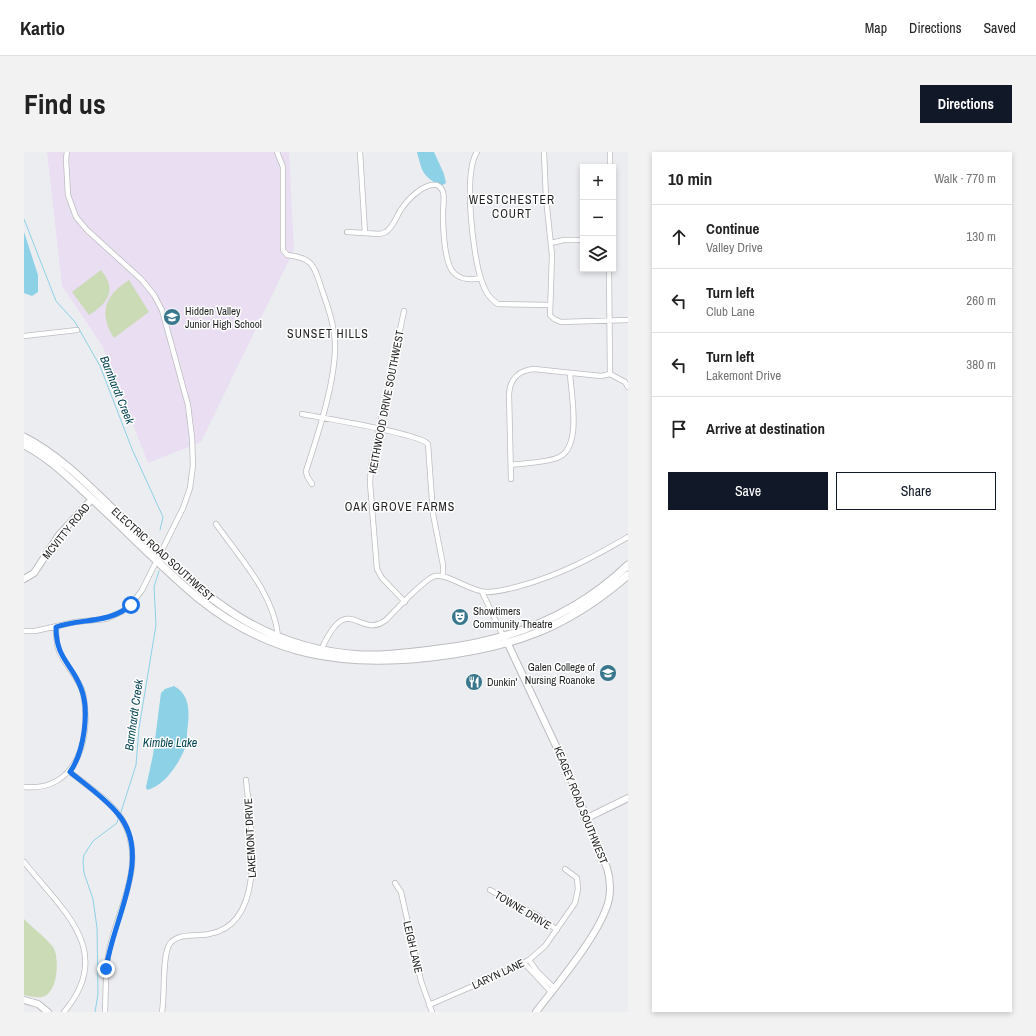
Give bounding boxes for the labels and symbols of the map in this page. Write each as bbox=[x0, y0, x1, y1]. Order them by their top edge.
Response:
district label: WESTCHESTER COURT bbox=[469, 192, 555, 222]
place label: Hidden Valley Junior High School bbox=[185, 304, 262, 331]
school or university icon: Hidden Valley Junior High School bbox=[162, 307, 182, 327]
district label: SUNSET HILLS bbox=[287, 326, 369, 342]
street label: KEITHWOOD DRIVE SOUTHWEST bbox=[365, 329, 407, 475]
water label: Barnhardt Creek bbox=[96, 354, 138, 427]
district label: OAK GROVE FARMS bbox=[345, 499, 455, 515]
street label: MCVITTY ROAD bbox=[39, 500, 93, 562]
street label: ELECTRIC ROAD SOUTHWEST bbox=[109, 504, 218, 604]
route start bbox=[122, 596, 140, 614]
place label: Showtimers Community Theatre bbox=[473, 604, 553, 631]
theatre icon: Showtimers Community Theatre bbox=[450, 607, 470, 627]
place label: Galen College of Nursing Roanoke bbox=[525, 660, 595, 687]
school or university icon: Galen College of Nursing Roanoke bbox=[598, 663, 618, 683]
restaurant icon: Dunkin' bbox=[464, 672, 484, 692]
place label: Dunkin' bbox=[487, 675, 518, 689]
water label: Barnhardt Creek bbox=[121, 677, 147, 752]
water label: Kimble Lake bbox=[143, 735, 198, 751]
street label: KEAGEY ROAD SOUTHWEST bbox=[551, 744, 611, 866]
street label: LAKEMONT DRIVE bbox=[241, 798, 259, 878]
street label: TOWNE DRIVE bbox=[492, 888, 554, 932]
street label: LEIGH LANE bbox=[400, 920, 426, 974]
street label: LARYN LANE bbox=[470, 956, 526, 992]
route end bbox=[97, 960, 115, 978]

